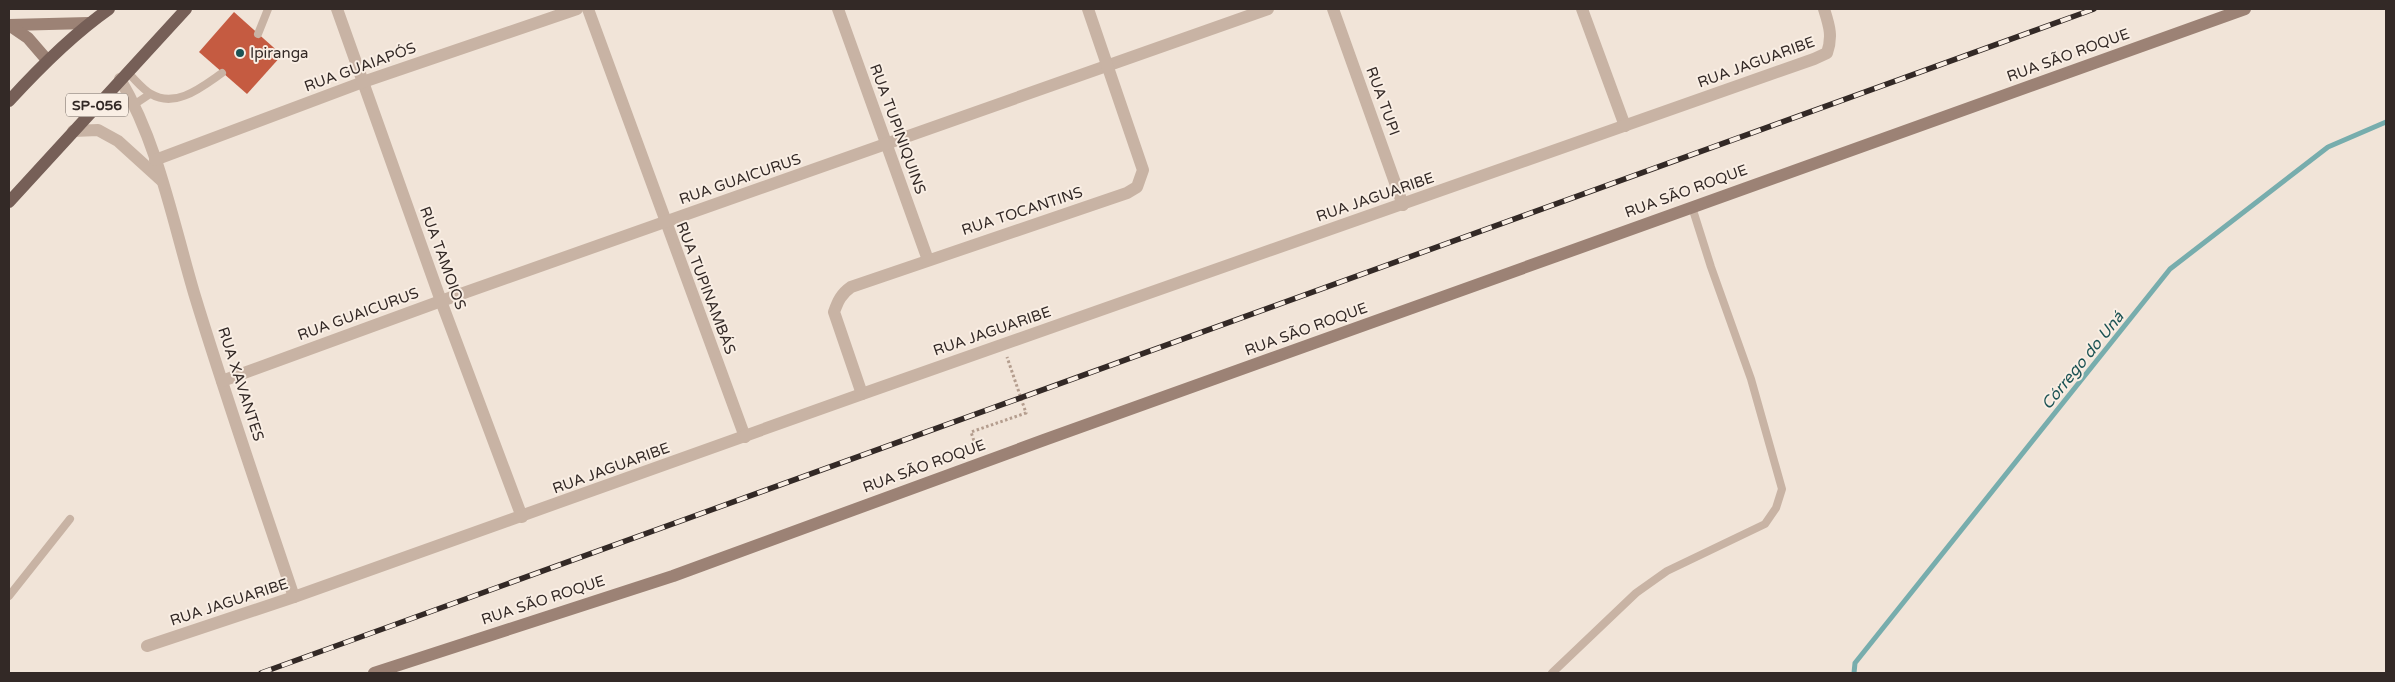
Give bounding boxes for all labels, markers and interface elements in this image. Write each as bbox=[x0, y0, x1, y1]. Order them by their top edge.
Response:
street label: RUA SÃO ROQUE bbox=[2004, 24, 2132, 86]
street label: RUA JAGUARIBE bbox=[1695, 32, 1817, 92]
street label: RUA GUAIAPÓS bbox=[302, 38, 418, 96]
place label: Ipiranga bbox=[250, 44, 309, 62]
marker: Ipiranga bbox=[234, 47, 246, 59]
street label: RUA TUPINIQUINS bbox=[866, 61, 930, 197]
street label: RUA TUPI bbox=[1362, 64, 1404, 138]
road number: SP-056 bbox=[66, 94, 128, 116]
street label: RUA GUAICURUS bbox=[677, 150, 803, 208]
street label: RUA SÃO ROQUE bbox=[1622, 160, 1750, 222]
street label: RUA JAGUARIBE bbox=[1314, 168, 1436, 226]
street label: RUA TOCANTINS bbox=[959, 183, 1085, 239]
street label: RUA TAMOIOS bbox=[416, 204, 470, 312]
street label: RUA TUPINAMBÁS bbox=[672, 219, 740, 357]
street label: RUA GUAICURUS bbox=[295, 284, 421, 344]
street label: RUA SÃO ROQUE bbox=[1242, 298, 1370, 360]
street label: RUA JAGUARIBE bbox=[931, 302, 1053, 360]
water label: Córrego do Uná bbox=[2037, 307, 2129, 414]
street label: RUA XAVANTES bbox=[214, 325, 268, 443]
street label: RUA SÃO ROQUE bbox=[860, 435, 988, 497]
street label: RUA JAGUARIBE bbox=[550, 438, 672, 498]
street label: RUA SÃO ROQUE bbox=[479, 571, 607, 629]
street label: RUA JAGUARIBE bbox=[168, 574, 290, 630]

